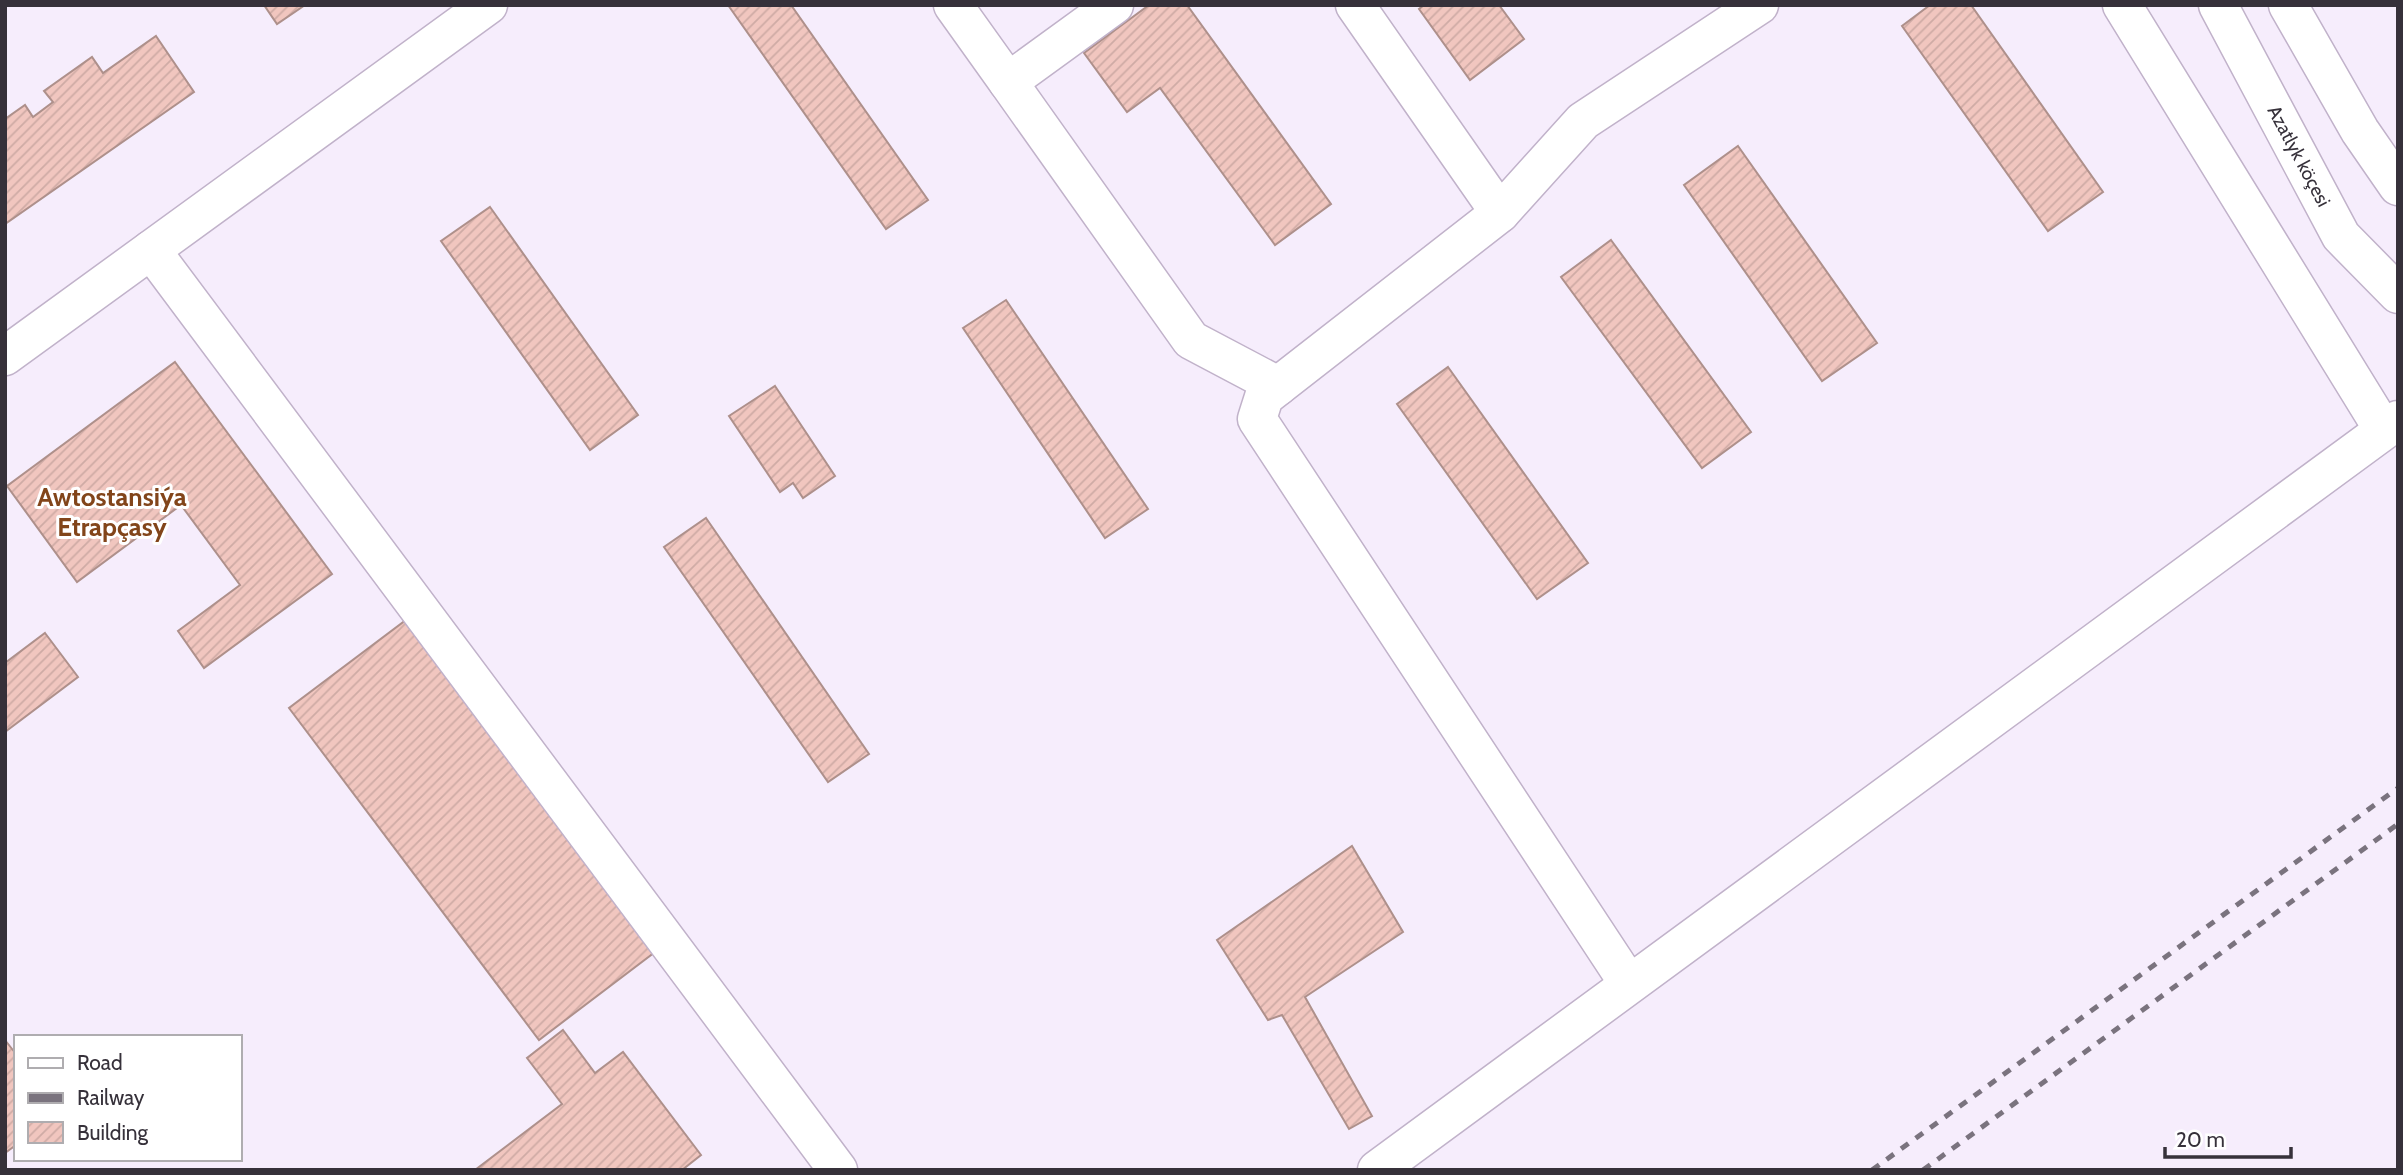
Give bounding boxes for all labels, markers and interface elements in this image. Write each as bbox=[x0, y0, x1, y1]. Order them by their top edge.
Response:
street label: Azatlyk köçesi bbox=[2263, 101, 2335, 211]
district label: Awtostansiýa Etrapçasy bbox=[37, 481, 187, 543]
legend bbox=[14, 1035, 242, 1161]
text: Road bbox=[77, 1050, 123, 1075]
text: Railway bbox=[77, 1085, 145, 1110]
scale bar bbox=[2165, 1116, 2291, 1160]
text: Building bbox=[77, 1120, 149, 1145]
text: 20 m bbox=[2176, 1127, 2225, 1152]

